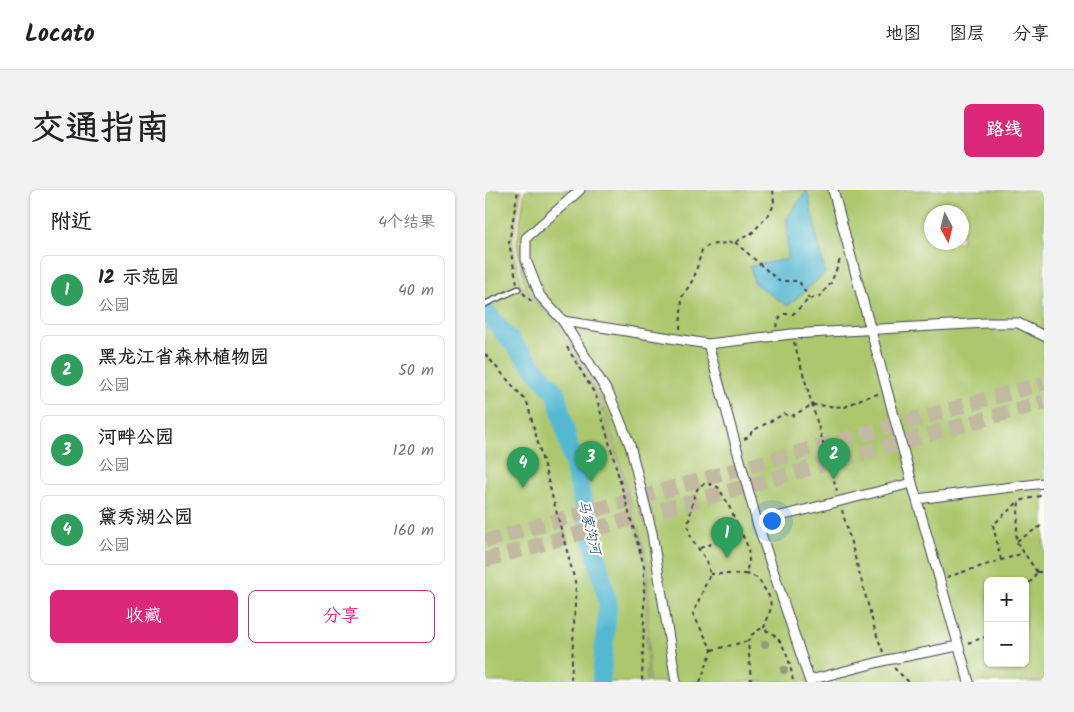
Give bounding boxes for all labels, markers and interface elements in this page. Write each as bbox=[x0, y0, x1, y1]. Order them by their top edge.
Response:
text: Locato bbox=[25, 15, 95, 54]
text: 地图 bbox=[885, 20, 921, 49]
text: 图层 bbox=[949, 20, 985, 49]
text: 分享 bbox=[1013, 20, 1049, 49]
text: 交通指南 bbox=[30, 102, 170, 158]
button: 路线 bbox=[964, 104, 1044, 157]
north arrow bbox=[924, 205, 969, 250]
text: 附近 bbox=[50, 206, 92, 239]
text: 4个结果 bbox=[378, 210, 435, 235]
text: 12 示范园 bbox=[98, 263, 179, 293]
text: 1 bbox=[65, 278, 69, 303]
text: 40 m bbox=[398, 278, 434, 303]
text: 公园 bbox=[98, 293, 130, 318]
text: 黑龙江省森林植物园 bbox=[98, 343, 269, 373]
text: 2 bbox=[62, 358, 72, 383]
text: 50 m bbox=[398, 358, 434, 383]
text: 公园 bbox=[98, 373, 130, 398]
text: 河畔公园 bbox=[98, 423, 174, 453]
text: 3 bbox=[63, 438, 71, 463]
text: 120 m bbox=[393, 438, 434, 463]
pin: 2 bbox=[818, 438, 850, 479]
pin: 3 bbox=[575, 441, 607, 482]
pin: 4 bbox=[507, 447, 539, 488]
text: 公园 bbox=[98, 453, 130, 478]
water label: 马家沟河 bbox=[572, 497, 607, 559]
text: 黛秀湖公园 bbox=[98, 503, 193, 533]
your location bbox=[759, 508, 785, 534]
pin: 1 bbox=[711, 517, 743, 558]
text: 4 bbox=[63, 518, 71, 543]
text: 160 m bbox=[393, 518, 434, 543]
text: 公园 bbox=[98, 533, 130, 558]
map controls bbox=[984, 577, 1029, 667]
button: + bbox=[984, 577, 1029, 622]
button: 收藏 bbox=[50, 590, 238, 643]
button: 分享 bbox=[248, 590, 435, 643]
button: − bbox=[984, 622, 1029, 667]

